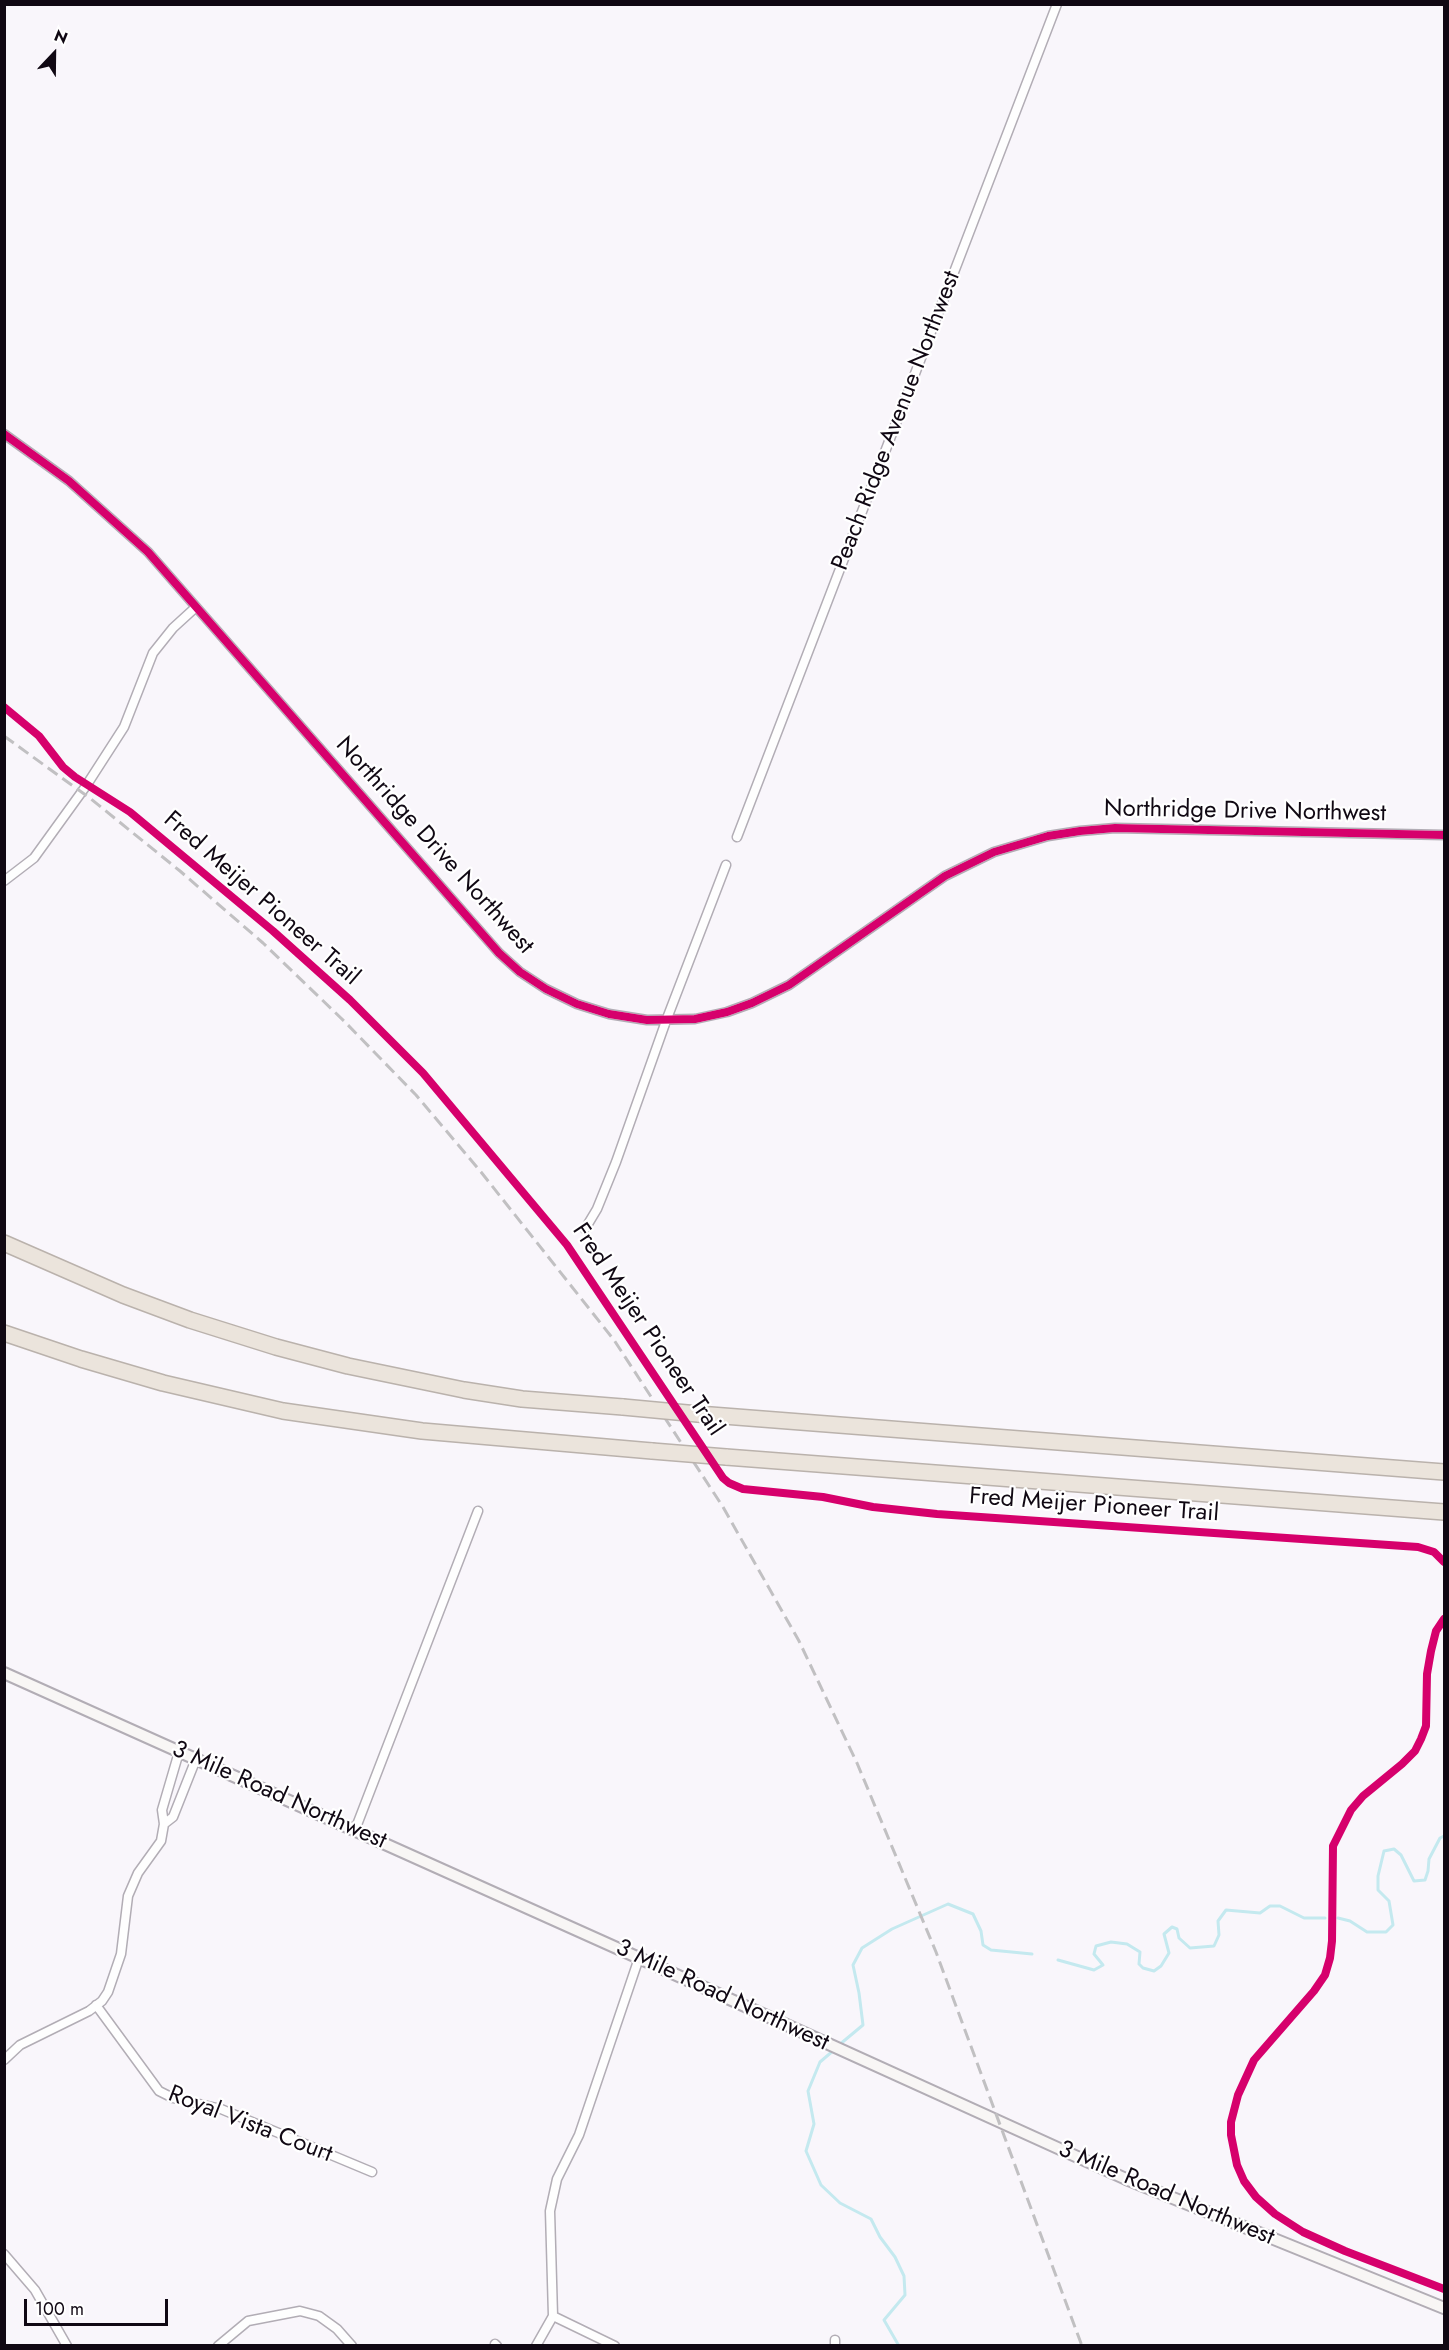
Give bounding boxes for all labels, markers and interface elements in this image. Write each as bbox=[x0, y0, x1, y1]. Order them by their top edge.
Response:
north arrow bbox=[24, 24, 84, 84]
text: N bbox=[51, 24, 71, 50]
street label: Peach Ridge Avenue Northwest bbox=[827, 267, 967, 575]
street label: Northridge Drive Northwest bbox=[329, 732, 539, 960]
street label: Northridge Drive Northwest bbox=[1104, 795, 1386, 829]
street label: Fred Meijer Pioneer Trail bbox=[157, 806, 365, 992]
street label: Fred Meijer Pioneer Trail bbox=[565, 1218, 729, 1442]
street label: Fred Meijer Pioneer Trail bbox=[968, 1483, 1220, 1529]
street label: 3 Mile Road Northwest bbox=[167, 1736, 391, 1856]
street label: 3 Mile Road Northwest bbox=[611, 1934, 833, 2058]
street label: Royal Vista Court bbox=[164, 2080, 336, 2170]
street label: 3 Mile Road Northwest bbox=[1054, 2135, 1278, 2253]
scale bar bbox=[27, 2287, 171, 2325]
text: 100 m bbox=[35, 2296, 84, 2322]

